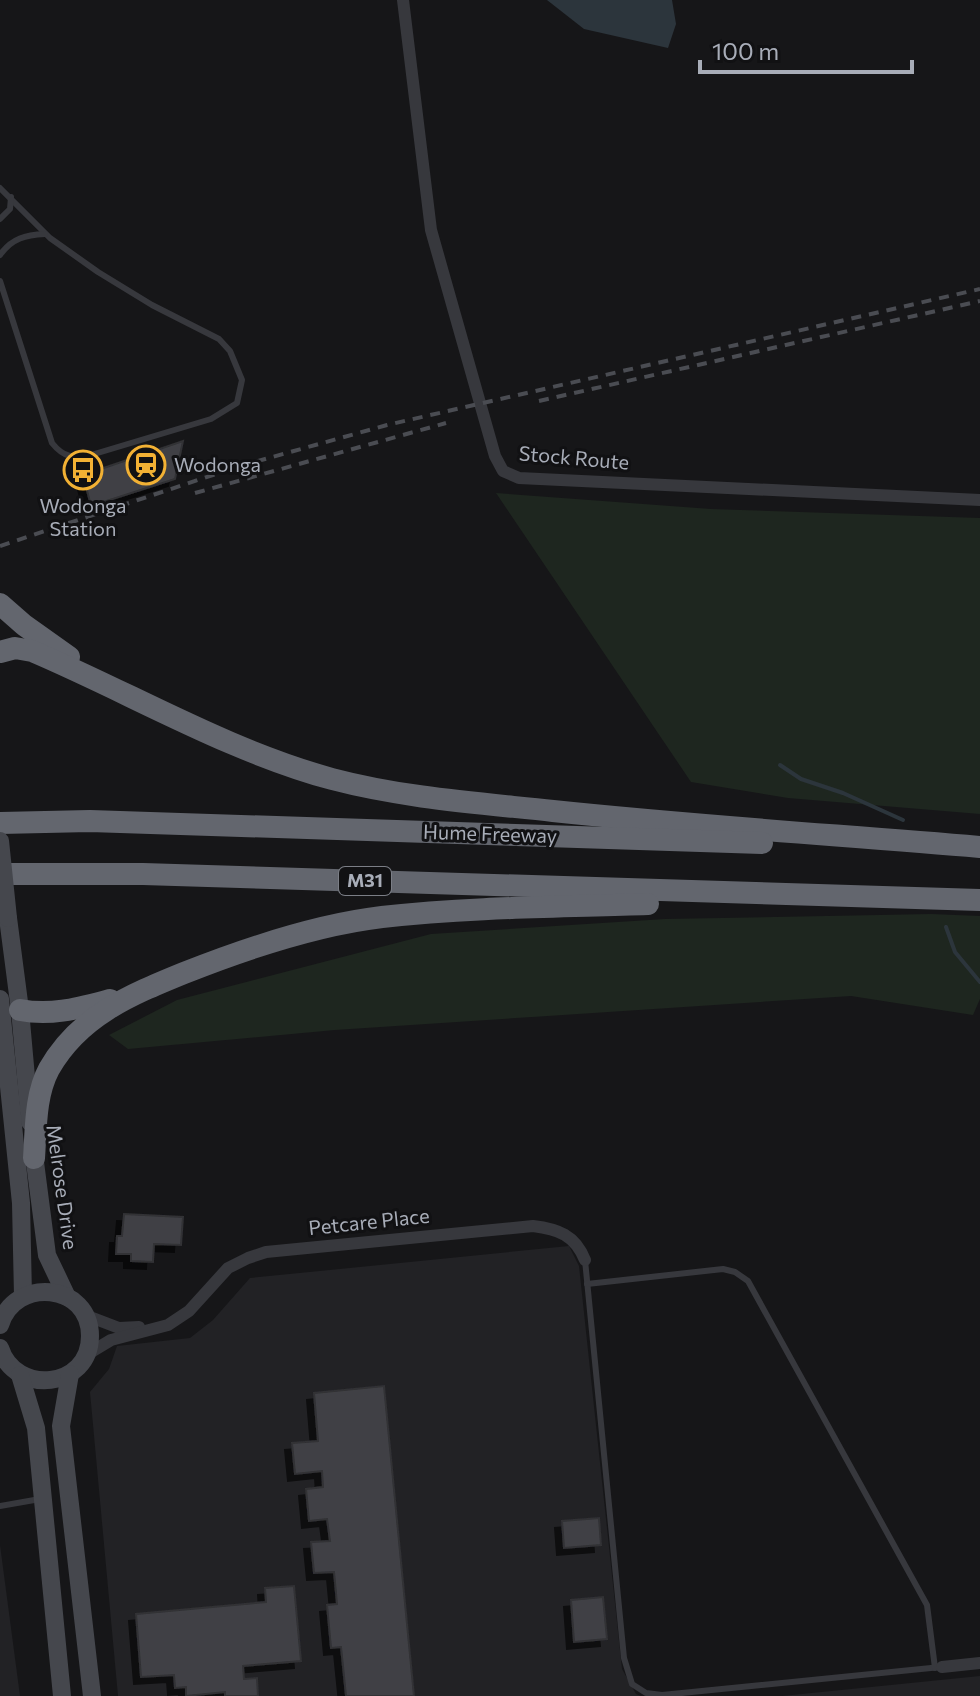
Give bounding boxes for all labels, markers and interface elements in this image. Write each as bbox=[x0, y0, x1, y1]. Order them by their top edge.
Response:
scale bar bbox=[700, 24, 912, 74]
text: 100 m bbox=[712, 36, 779, 65]
street label: Stock Route bbox=[518, 440, 630, 474]
station icon: Wodonga bbox=[125, 444, 167, 486]
bus stop icon: Wodonga Station bbox=[62, 449, 104, 491]
place label: Wodonga bbox=[174, 452, 261, 476]
place label: Wodonga Station bbox=[39, 493, 127, 540]
street label: Hume Freeway bbox=[423, 819, 557, 847]
road number: M31 bbox=[339, 867, 391, 895]
street label: Melrose Drive bbox=[42, 1123, 84, 1251]
street label: Petcare Place bbox=[307, 1203, 431, 1239]

